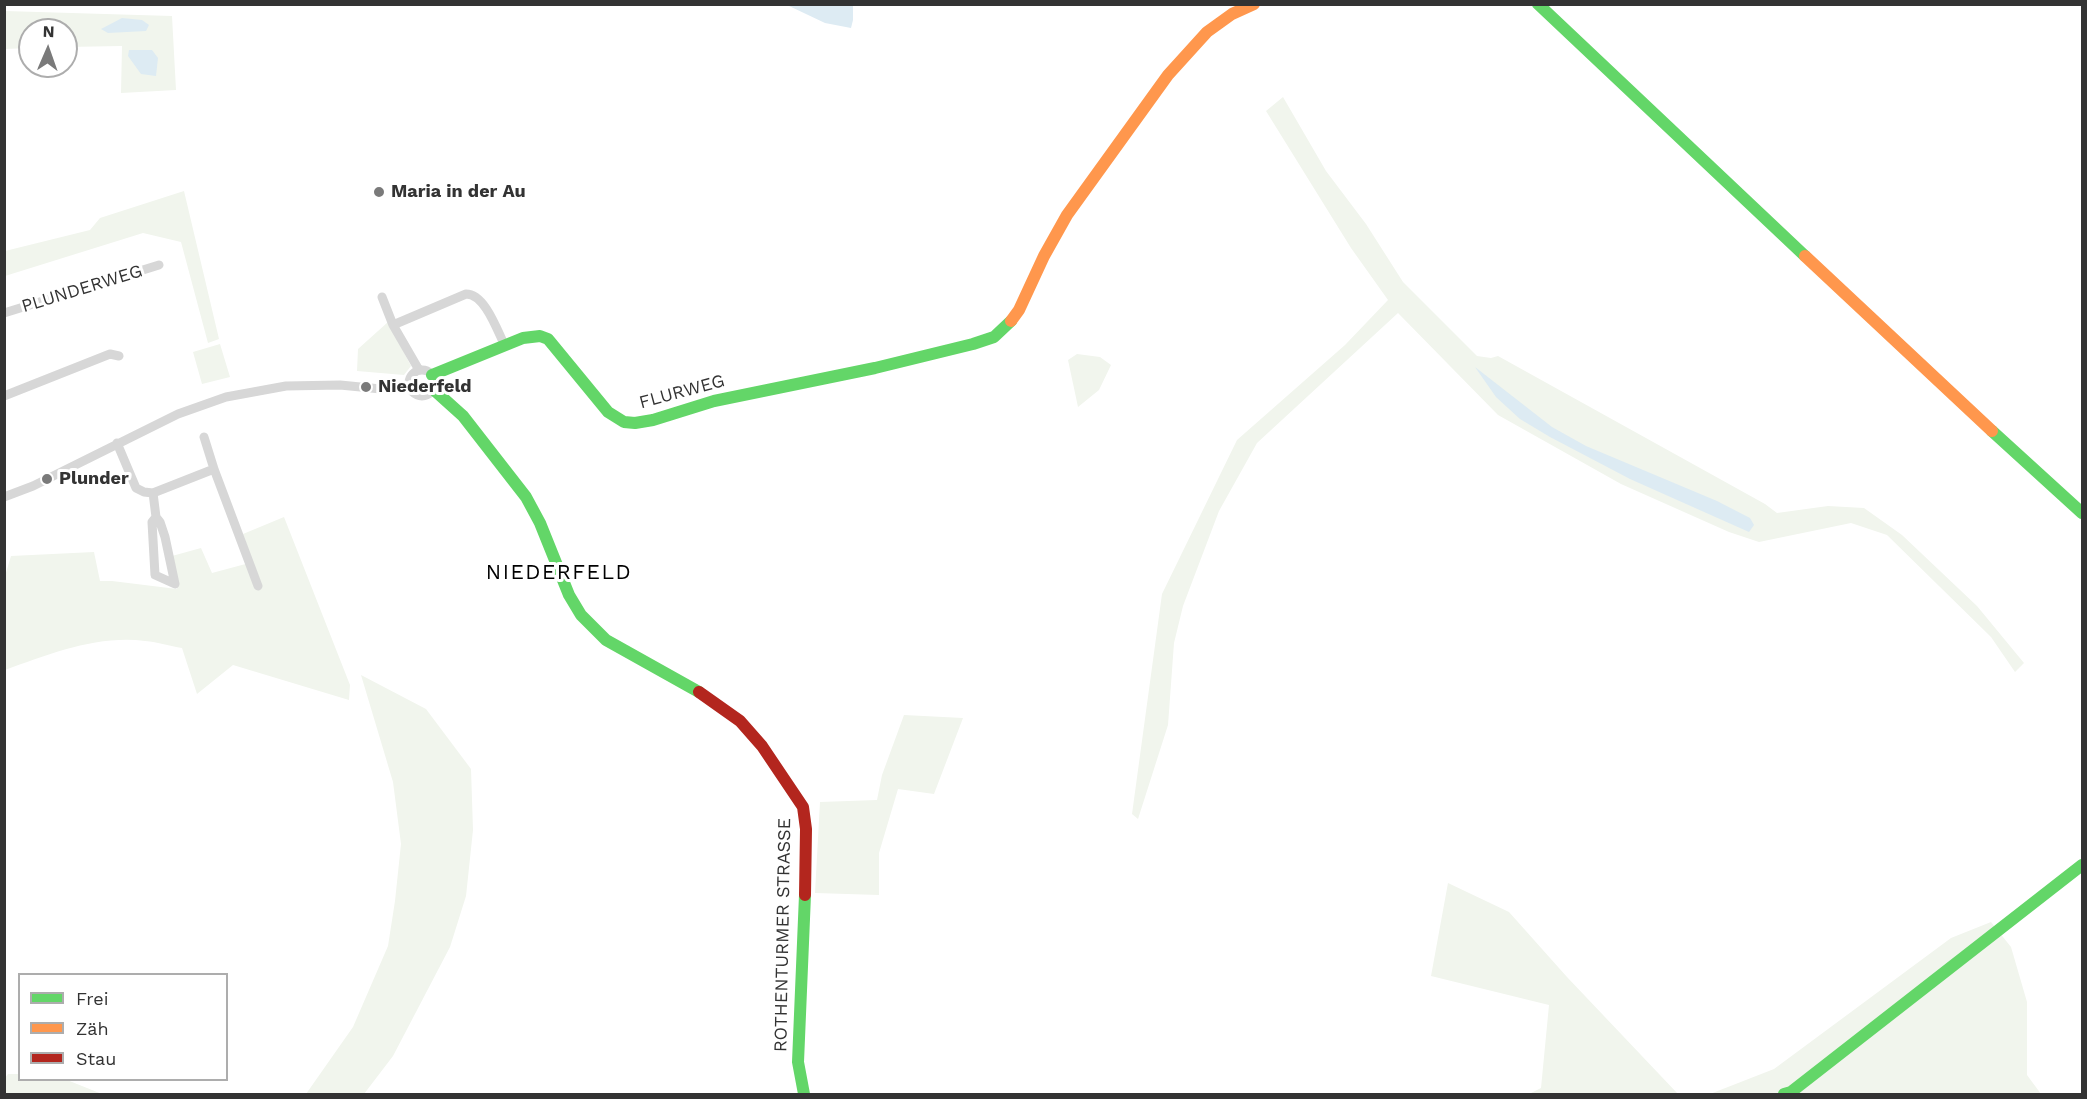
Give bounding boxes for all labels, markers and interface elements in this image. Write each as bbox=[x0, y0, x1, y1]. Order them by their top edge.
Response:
north arrow bbox=[18, 18, 78, 78]
text: N bbox=[42, 22, 55, 41]
place label: Maria in der Au bbox=[391, 181, 526, 203]
marker: Maria in der Au bbox=[372, 185, 386, 199]
street label: PLUNDERWEG bbox=[19, 260, 145, 318]
street label: FLURWEG bbox=[637, 370, 727, 414]
place label: Niederfeld bbox=[378, 376, 472, 398]
marker: Niederfeld bbox=[359, 380, 373, 394]
place label: Plunder bbox=[59, 468, 129, 490]
marker: Plunder bbox=[40, 472, 54, 486]
district label: NIEDERFELD bbox=[486, 560, 632, 586]
street label: ROTHENTURMER STRASSE bbox=[770, 818, 796, 1052]
legend bbox=[18, 973, 228, 1081]
text: Frei bbox=[76, 988, 108, 1009]
text: Zäh bbox=[76, 1018, 109, 1039]
text: Stau bbox=[76, 1048, 116, 1069]

